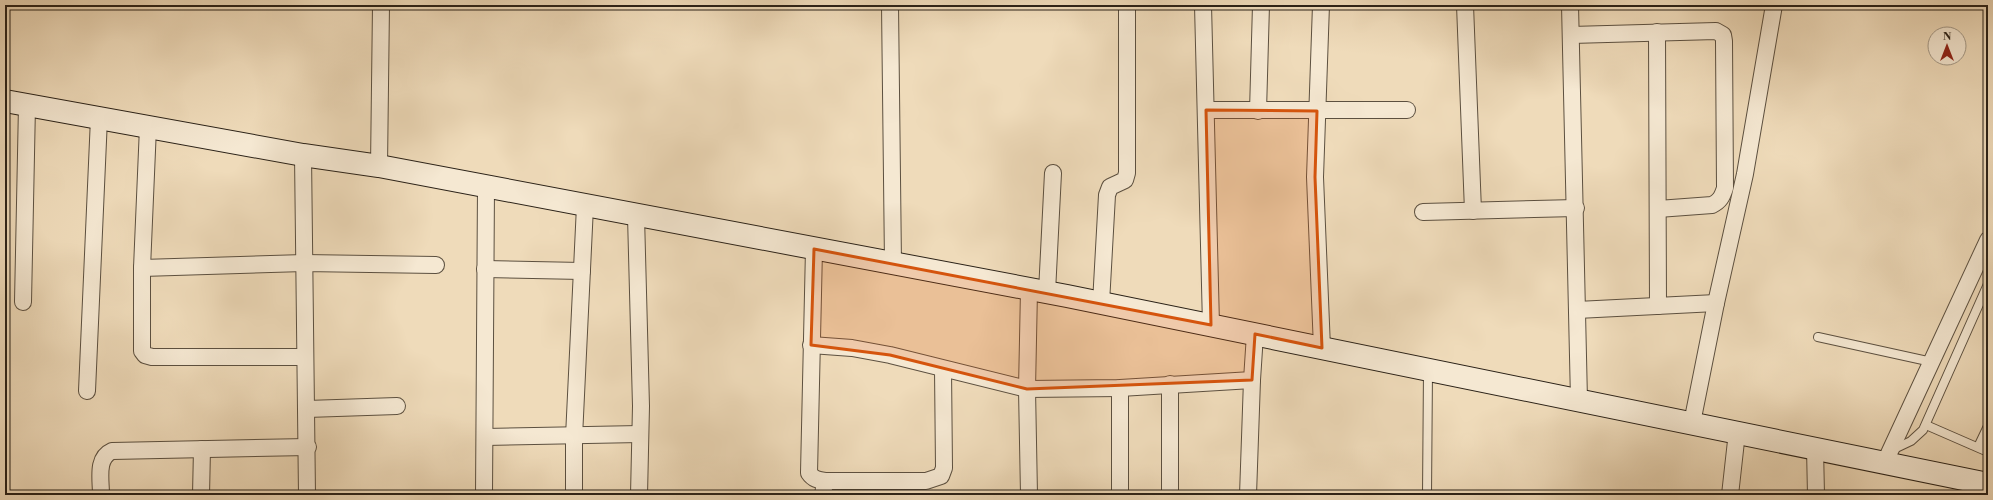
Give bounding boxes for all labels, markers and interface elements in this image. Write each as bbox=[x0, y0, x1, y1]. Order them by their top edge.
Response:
north arrow bbox=[1927, 26, 1967, 66]
text: N bbox=[1943, 30, 1952, 44]

